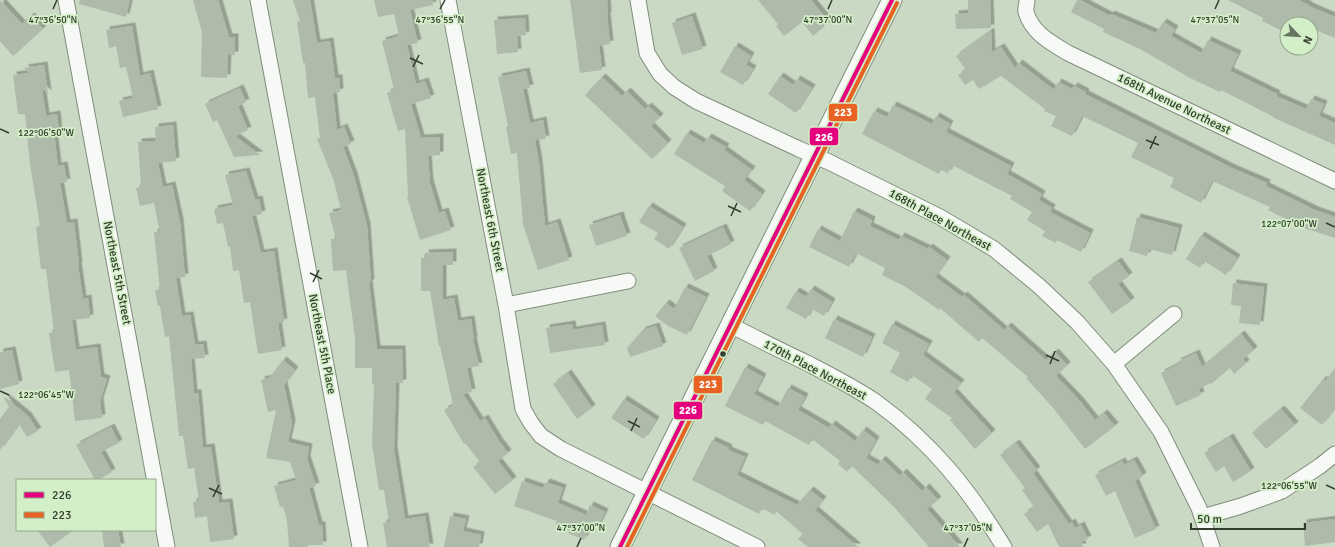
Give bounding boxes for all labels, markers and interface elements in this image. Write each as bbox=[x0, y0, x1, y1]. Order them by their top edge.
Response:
text: 47°36'50"N bbox=[29, 14, 77, 26]
text: 47°36'55"N bbox=[416, 14, 464, 26]
text: 47°37'00"N bbox=[804, 14, 852, 26]
text: 47°37'05"N bbox=[1191, 14, 1239, 26]
north arrow bbox=[1279, 16, 1319, 56]
text: N bbox=[1300, 34, 1315, 46]
street label: 168th Avenue Northeast bbox=[1115, 70, 1233, 138]
line badge: 223 bbox=[828, 103, 858, 122]
text: 223 bbox=[834, 106, 852, 119]
text: 122°06'50"W bbox=[18, 127, 74, 139]
line badge: 226 bbox=[809, 127, 839, 146]
text: 226 bbox=[815, 131, 833, 144]
street label: Northeast 6th Street bbox=[473, 167, 507, 273]
street label: 168th Place Northeast bbox=[886, 186, 994, 254]
text: 122°07'00"W bbox=[1261, 218, 1317, 230]
street label: Northeast 5th Street bbox=[100, 220, 134, 326]
street label: Northeast 5th Place bbox=[305, 293, 339, 395]
street label: 170th Place Northeast bbox=[761, 336, 869, 404]
unlabelled marker bbox=[718, 349, 728, 359]
line badge: 223 bbox=[693, 375, 723, 394]
text: 223 bbox=[699, 378, 717, 391]
text: 122°06'45"W bbox=[18, 389, 74, 401]
line badge: 226 bbox=[673, 401, 703, 420]
text: 226 bbox=[679, 404, 697, 417]
legend bbox=[16, 479, 156, 531]
text: 122°06'55"W bbox=[1261, 480, 1317, 492]
text: 226 bbox=[52, 488, 71, 503]
scale bar bbox=[1191, 505, 1305, 531]
text: 223 bbox=[52, 508, 71, 523]
text: 50 m bbox=[1197, 512, 1222, 527]
text: 47°37'00"N bbox=[557, 522, 605, 534]
text: 47°37'05"N bbox=[944, 522, 992, 534]

